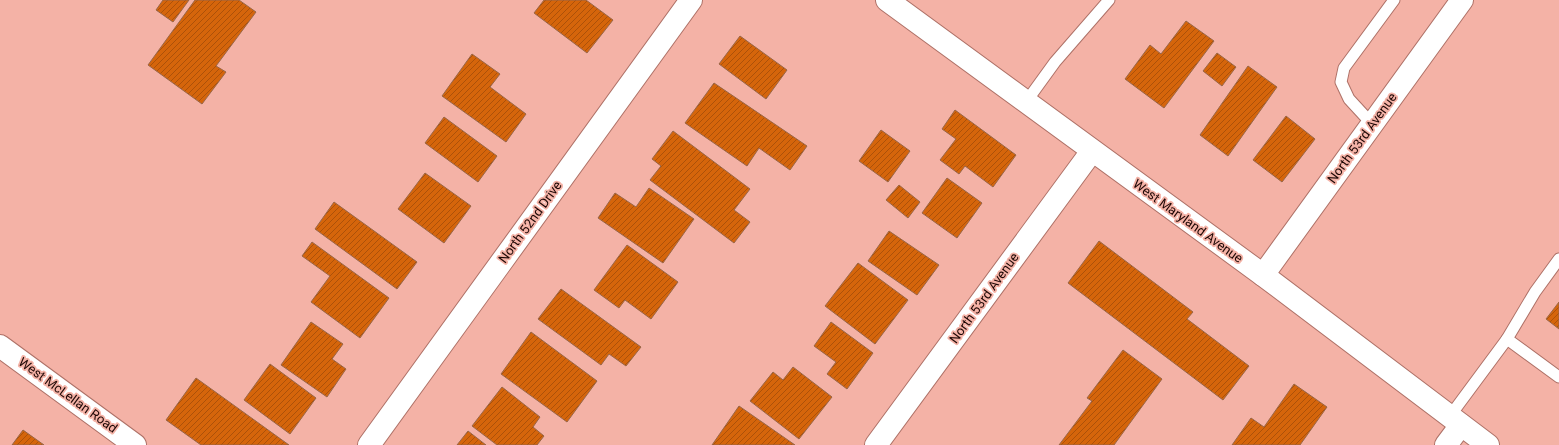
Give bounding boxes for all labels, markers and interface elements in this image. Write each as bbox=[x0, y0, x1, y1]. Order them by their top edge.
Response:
street label: North 53rd Avenue bbox=[1324, 90, 1400, 186]
street label: West Maryland Avenue bbox=[1130, 176, 1246, 266]
street label: North 52nd Drive bbox=[495, 178, 565, 266]
street label: North 53rd Avenue bbox=[946, 250, 1022, 346]
street label: West McLellan Road bbox=[16, 354, 120, 436]

